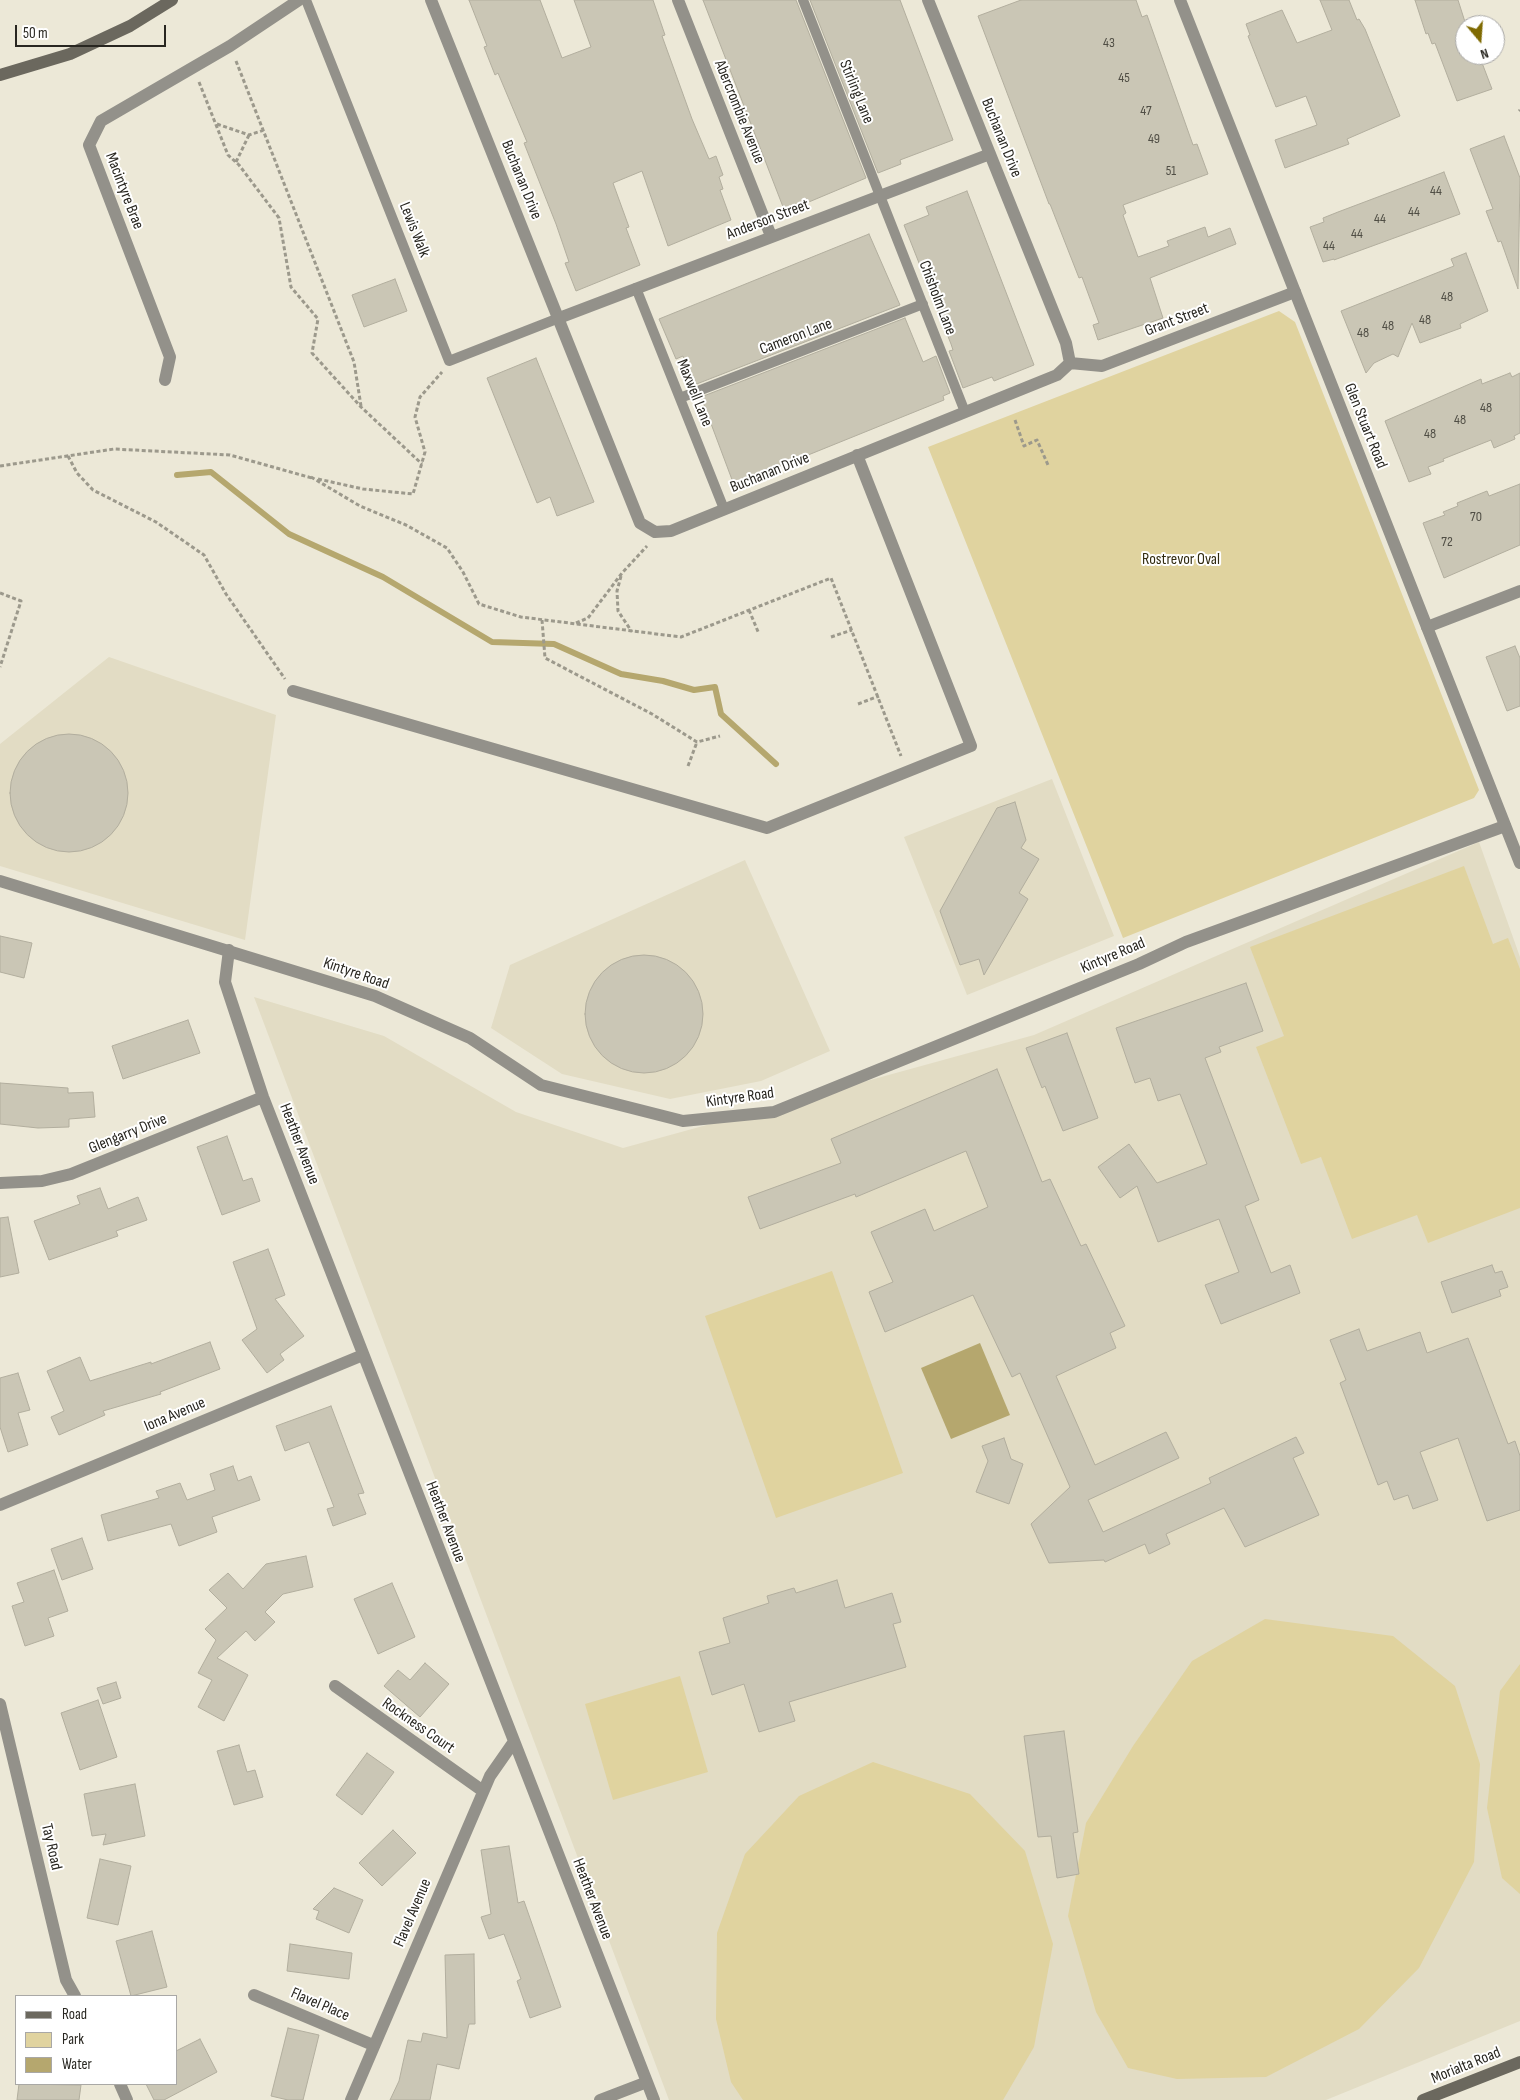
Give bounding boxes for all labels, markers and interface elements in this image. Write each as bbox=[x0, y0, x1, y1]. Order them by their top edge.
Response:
scale bar bbox=[18, 15, 169, 47]
north arrow bbox=[1455, 15, 1505, 65]
text: 50 m bbox=[23, 24, 48, 43]
house number: 43 bbox=[1103, 35, 1115, 51]
text: N bbox=[1478, 45, 1491, 63]
street label: Stirling Lane bbox=[835, 57, 877, 127]
street label: Abercrombie Avenue bbox=[710, 58, 768, 166]
house number: 45 bbox=[1118, 70, 1130, 86]
street label: Buchanan Drive bbox=[976, 96, 1026, 180]
house number: 47 bbox=[1140, 103, 1152, 119]
house number: 49 bbox=[1148, 131, 1160, 147]
street label: Buchanan Drive bbox=[496, 138, 546, 222]
street label: Macintyre Brae bbox=[101, 150, 147, 232]
house number: 51 bbox=[1166, 163, 1176, 179]
house number: 44 bbox=[1430, 183, 1442, 199]
street label: Anderson Street bbox=[724, 195, 812, 245]
street label: Lewis Walk bbox=[394, 200, 434, 260]
house number: 44 bbox=[1408, 204, 1420, 220]
house number: 44 bbox=[1374, 211, 1386, 227]
house number: 44 bbox=[1351, 226, 1363, 242]
house number: 44 bbox=[1323, 238, 1335, 254]
street label: Chisholm Lane bbox=[914, 258, 960, 338]
house number: 48 bbox=[1441, 289, 1453, 305]
street label: Grant Street bbox=[1142, 299, 1212, 341]
house number: 48 bbox=[1419, 312, 1431, 328]
street label: Cameron Lane bbox=[757, 314, 835, 360]
house number: 48 bbox=[1382, 318, 1394, 334]
house number: 48 bbox=[1357, 325, 1369, 341]
street label: Maxwell Lane bbox=[672, 357, 716, 429]
street label: Glen Stuart Road bbox=[1339, 381, 1391, 471]
house number: 48 bbox=[1480, 400, 1492, 416]
house number: 48 bbox=[1454, 412, 1466, 428]
house number: 48 bbox=[1424, 426, 1436, 442]
street label: Buchanan Drive bbox=[728, 448, 812, 498]
house number: 70 bbox=[1470, 509, 1482, 525]
house number: 72 bbox=[1441, 534, 1453, 550]
park label: Rostrevor Oval bbox=[1142, 550, 1220, 570]
street label: Kintyre Road bbox=[1078, 934, 1148, 978]
street label: Kintyre Road bbox=[321, 954, 391, 994]
street label: Kintyre Road bbox=[705, 1084, 775, 1112]
street label: Heather Avenue bbox=[275, 1101, 323, 1187]
street label: Glengarry Drive bbox=[86, 1110, 170, 1158]
street label: Iona Avenue bbox=[142, 1394, 208, 1436]
street label: Heather Avenue bbox=[421, 1479, 469, 1565]
street label: Rockness Court bbox=[378, 1694, 458, 1758]
street label: Tay Road bbox=[36, 1822, 66, 1872]
street label: Heather Avenue bbox=[568, 1856, 616, 1942]
street label: Flavel Avenue bbox=[390, 1876, 436, 1950]
street label: Flavel Place bbox=[288, 1984, 352, 2026]
legend bbox=[15, 1995, 178, 2085]
text: Road bbox=[62, 2005, 87, 2024]
text: Park bbox=[62, 2030, 84, 2049]
street label: Morialta Road bbox=[1429, 2043, 1503, 2089]
text: Water bbox=[62, 2055, 92, 2074]

